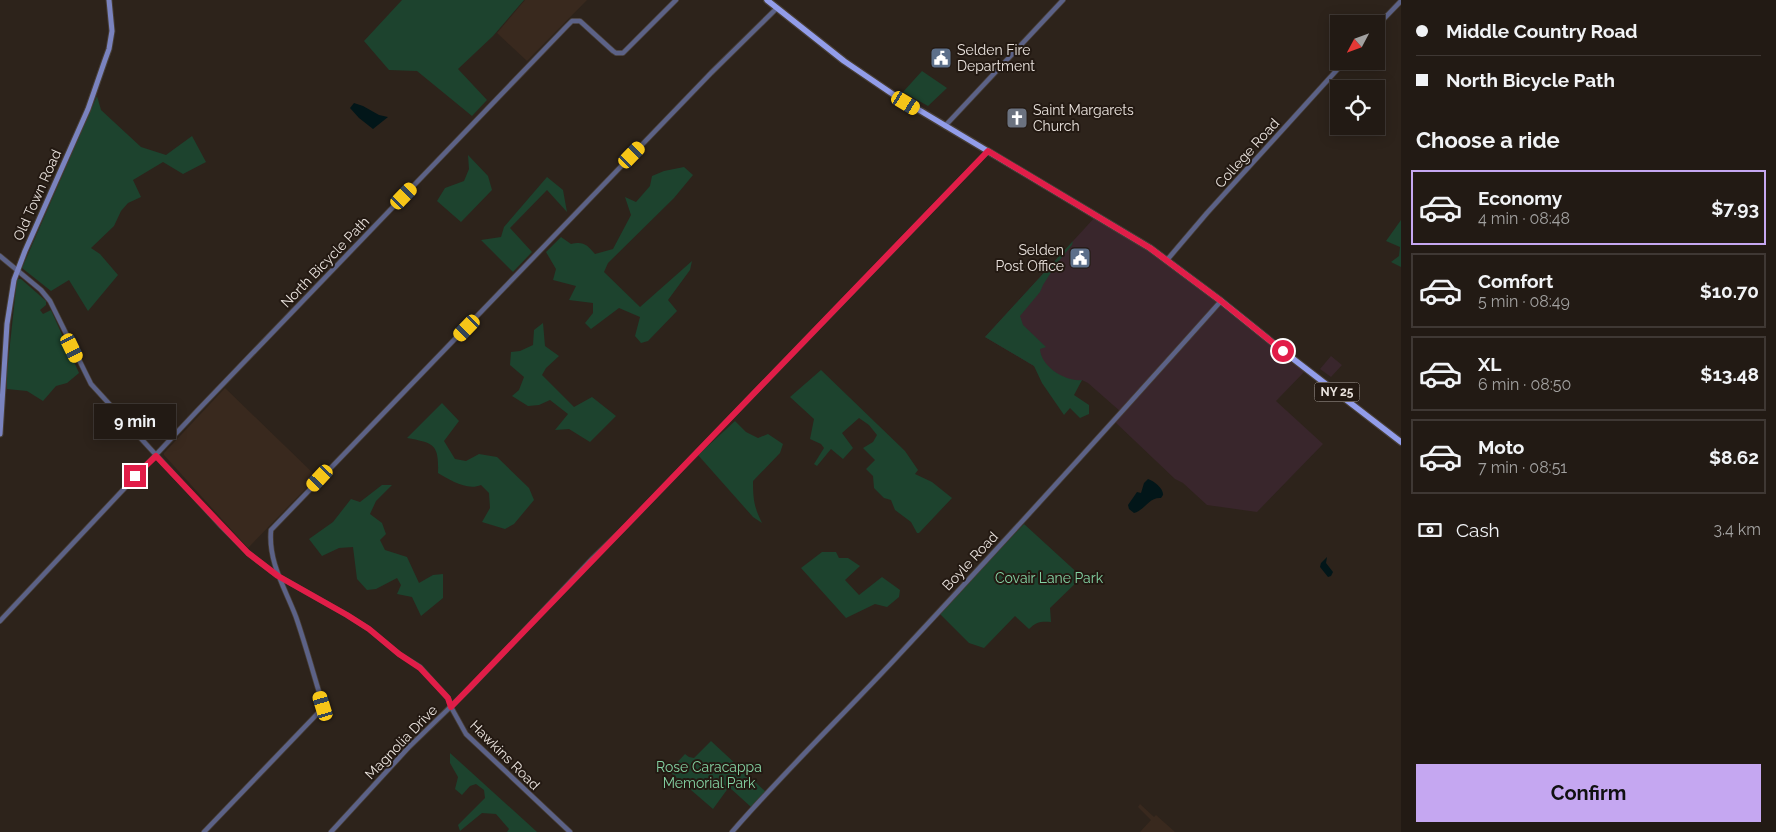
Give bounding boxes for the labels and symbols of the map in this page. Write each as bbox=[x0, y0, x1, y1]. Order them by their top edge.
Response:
north arrow bbox=[1330, 15, 1385, 70]
place label: Selden Fire Department bbox=[957, 42, 1035, 74]
public building icon: Selden Fire Department bbox=[929, 46, 953, 70]
car bbox=[889, 89, 922, 117]
place label: Saint Margarets Church bbox=[1033, 102, 1134, 134]
church icon: Saint Margarets Church bbox=[1005, 106, 1029, 130]
street label: College Road bbox=[1212, 115, 1282, 191]
car bbox=[616, 139, 647, 171]
street label: Old Town Road bbox=[10, 147, 64, 243]
car bbox=[388, 180, 419, 212]
street label: North Bicycle Path bbox=[278, 213, 372, 311]
place label: Selden Post Office bbox=[995, 242, 1064, 274]
public building icon: Selden Post Office bbox=[1068, 246, 1092, 270]
car bbox=[451, 312, 482, 344]
car bbox=[58, 331, 85, 365]
route start bbox=[1272, 340, 1294, 362]
road number: NY 25 bbox=[1314, 382, 1360, 402]
callout: 9 min bbox=[94, 404, 176, 438]
car bbox=[304, 462, 335, 494]
route end bbox=[124, 465, 146, 487]
street label: Boyle Road bbox=[939, 528, 1001, 594]
park label: Covair Lane Park bbox=[995, 570, 1104, 586]
car bbox=[311, 689, 334, 723]
street label: Magnolia Drive bbox=[362, 702, 440, 782]
street label: Hawkins Road bbox=[467, 717, 543, 793]
park label: Rose Caracappa Memorial Park bbox=[656, 759, 762, 791]

